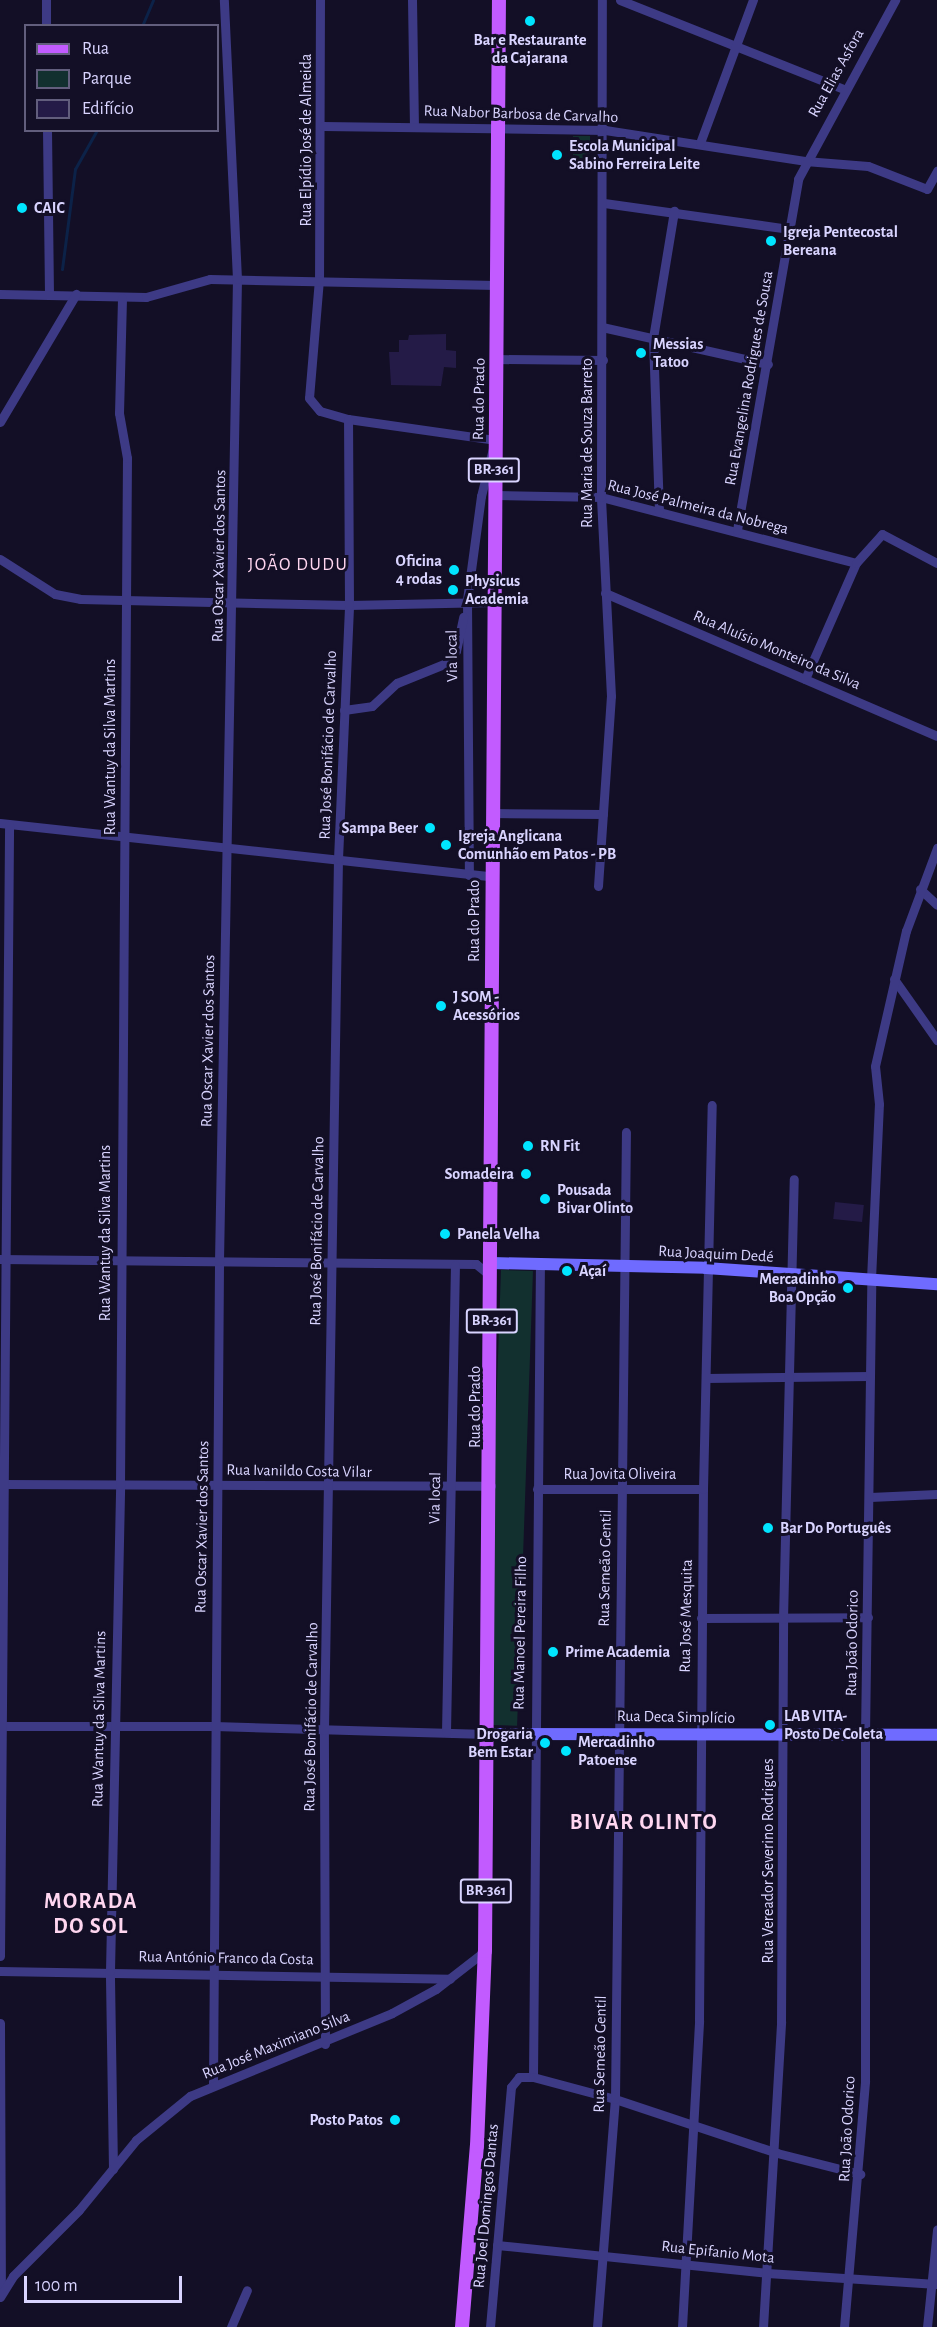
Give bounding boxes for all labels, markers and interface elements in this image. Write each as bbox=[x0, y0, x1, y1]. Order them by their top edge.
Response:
marker: Bar e Restaurante da Cajarana bbox=[523, 14, 537, 28]
legend bbox=[24, 24, 219, 132]
street label: Rua Elias Asfora bbox=[804, 25, 868, 121]
place label: Bar e Restaurante da Cajarana bbox=[473, 30, 587, 68]
text: Rua bbox=[82, 40, 109, 58]
street label: Rua Elpídio José de Almeida bbox=[296, 54, 316, 226]
text: Parque bbox=[82, 70, 131, 88]
text: Edifício bbox=[82, 100, 134, 118]
street label: Rua Nabor Barbosa de Carvalho bbox=[423, 101, 619, 127]
place label: Escola Municipal Sabino Ferreira Leite bbox=[569, 136, 700, 174]
marker: Escola Municipal Sabino Ferreira Leite bbox=[550, 148, 564, 162]
place label: CAIC bbox=[34, 198, 65, 218]
marker: CAIC bbox=[15, 201, 29, 215]
place label: Igreja Pentecostal Bereana bbox=[783, 222, 898, 260]
marker: Igreja Pentecostal Bereana bbox=[764, 234, 778, 248]
street label: Rua Evangelina Rodrigues de Sousa bbox=[721, 269, 777, 487]
place label: Messias Tatoo bbox=[653, 334, 703, 372]
marker: Messias Tatoo bbox=[634, 346, 648, 360]
street label: Rua do Prado bbox=[469, 358, 489, 440]
street label: Rua Maria de Souza Barreto bbox=[577, 358, 597, 528]
road number: BR-361 bbox=[467, 458, 521, 482]
street label: Rua Oscar Xavier dos Santos bbox=[208, 470, 230, 642]
street label: Rua José Palmeira da Nobrega bbox=[606, 475, 790, 539]
place label: Oficina 4 rodas bbox=[396, 551, 442, 589]
district label: JOÃO DUDU bbox=[248, 554, 348, 576]
marker: Oficina 4 rodas bbox=[447, 563, 461, 577]
place label: Physicus Academia bbox=[465, 571, 529, 609]
marker: Physicus Academia bbox=[446, 583, 460, 597]
street label: Rua Aluísio Monteiro da Silva bbox=[690, 606, 864, 694]
street label: Via local bbox=[442, 630, 462, 682]
street label: Rua José Bonifácio de Carvalho bbox=[315, 650, 341, 840]
street label: Rua Wantuy da Silva Martins bbox=[100, 659, 120, 835]
place label: Sampa Beer bbox=[342, 818, 418, 838]
marker: Sampa Beer bbox=[423, 821, 437, 835]
place label: Igreja Anglicana Comunhão em Patos - PB bbox=[458, 826, 616, 864]
marker: Igreja Anglicana Comunhão em Patos - PB bbox=[439, 838, 453, 852]
street label: Rua do Prado bbox=[464, 880, 484, 962]
street label: Rua Oscar Xavier dos Santos bbox=[197, 955, 219, 1127]
place label: J SOM - Acessórios bbox=[453, 987, 520, 1025]
marker: J SOM - Acessórios bbox=[434, 999, 448, 1013]
street label: Rua José Bonifácio de Carvalho bbox=[306, 1136, 328, 1326]
place label: RN Fit bbox=[540, 1136, 580, 1156]
marker: RN Fit bbox=[521, 1139, 535, 1153]
street label: Rua Wantuy da Silva Martins bbox=[95, 1145, 115, 1321]
place label: Somadeira bbox=[445, 1164, 514, 1184]
marker: Somadeira bbox=[519, 1167, 533, 1181]
place label: Pousada Bivar Olinto bbox=[557, 1180, 633, 1218]
marker: Pousada Bivar Olinto bbox=[538, 1192, 552, 1206]
place label: Panela Velha bbox=[457, 1224, 540, 1244]
marker: Panela Velha bbox=[438, 1227, 452, 1241]
street label: Rua Joaquim Dedé bbox=[658, 1241, 774, 1267]
place label: Açaí bbox=[579, 1261, 606, 1281]
marker: Açaí bbox=[560, 1264, 574, 1278]
place label: Mercadinho Boa Opção bbox=[759, 1269, 836, 1307]
marker: Mercadinho Boa Opção bbox=[841, 1281, 855, 1295]
road number: BR-361 bbox=[465, 1309, 519, 1333]
street label: Rua do Prado bbox=[465, 1366, 485, 1448]
street label: Rua Oscar Xavier dos Santos bbox=[191, 1441, 213, 1613]
street label: Rua Ivanildo Costa Vilar bbox=[226, 1460, 372, 1482]
street label: Rua Jovita Oliveira bbox=[564, 1464, 676, 1484]
street label: Via local bbox=[425, 1472, 445, 1524]
street label: Rua Semeão Gentil bbox=[594, 1509, 616, 1627]
place label: Bar Do Português bbox=[780, 1518, 891, 1538]
marker: Bar Do Português bbox=[761, 1521, 775, 1535]
street label: Rua Manoel Pereira Filho bbox=[509, 1556, 531, 1710]
street label: Rua José Mesquita bbox=[675, 1559, 697, 1673]
street label: Rua João Odorico bbox=[841, 1590, 863, 1696]
street label: Rua José Bonifácio de Carvalho bbox=[300, 1622, 322, 1812]
street label: Rua Wantuy da Silva Martins bbox=[88, 1631, 110, 1807]
place label: Prime Academia bbox=[565, 1642, 670, 1662]
marker: Prime Academia bbox=[546, 1645, 560, 1659]
street label: Rua Deca Simplício bbox=[617, 1706, 735, 1728]
place label: LAB VITA- Posto De Coleta bbox=[784, 1706, 883, 1744]
marker: LAB VITA- Posto De Coleta bbox=[761, 1716, 779, 1734]
place label: Drogaria Bem Estar bbox=[468, 1724, 533, 1762]
place label: Mercadinho Patoense bbox=[578, 1732, 655, 1770]
marker: Drogaria Bem Estar bbox=[538, 1736, 552, 1750]
marker: Mercadinho Patoense bbox=[559, 1744, 573, 1758]
street label: Rua Vereador Severino Rodrigues bbox=[758, 1758, 778, 1964]
district label: BIVAR OLINTO bbox=[570, 1810, 718, 1836]
road number: BR-361 bbox=[459, 1879, 513, 1903]
district label: MORADA DO SOL bbox=[44, 1888, 138, 1940]
street label: Rua António Franco da Costa bbox=[138, 1947, 314, 1969]
street label: Rua Semeão Gentil bbox=[589, 1995, 611, 2113]
street label: Rua José Maximiano Silva bbox=[199, 2007, 353, 2083]
street label: Rua João Odorico bbox=[835, 2075, 859, 2183]
place label: Posto Patos bbox=[309, 2110, 383, 2130]
marker: Posto Patos bbox=[388, 2113, 402, 2127]
street label: Rua Joel Domingos Dantas bbox=[469, 2123, 503, 2289]
street label: Rua Epifanio Mota bbox=[660, 2237, 776, 2267]
scale bar bbox=[27, 2264, 184, 2302]
text: 100 m bbox=[35, 2277, 78, 2295]

